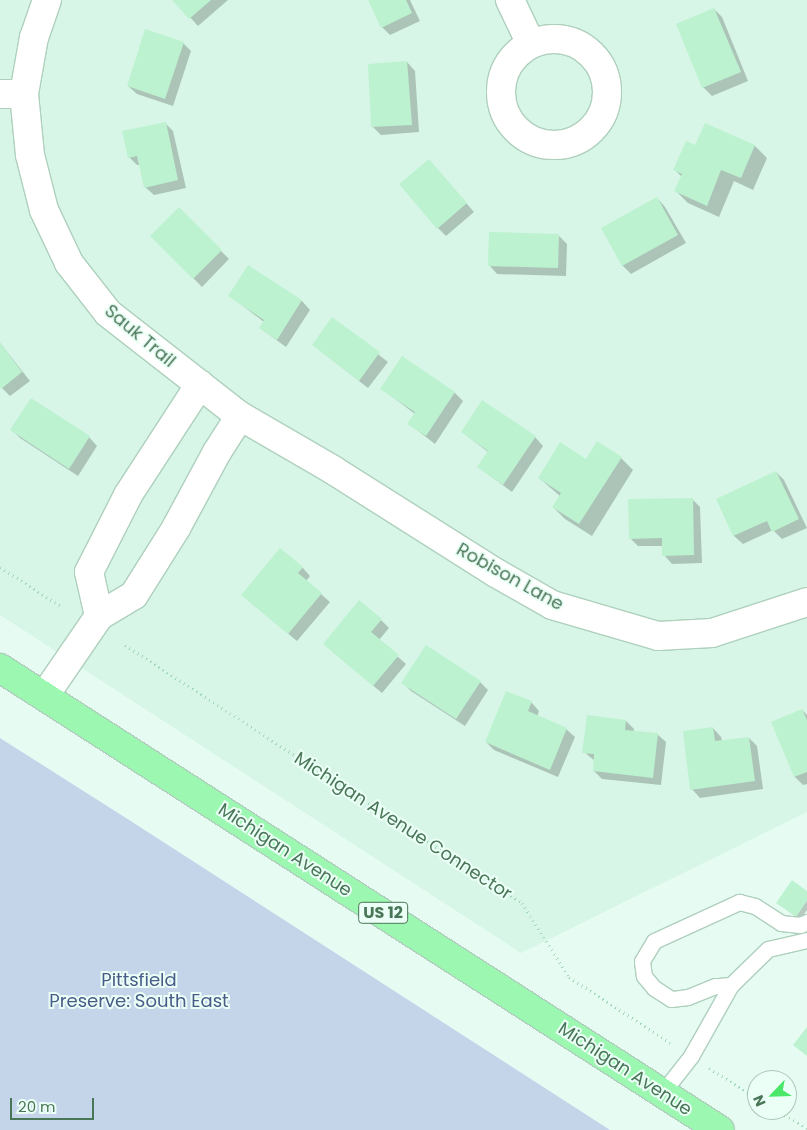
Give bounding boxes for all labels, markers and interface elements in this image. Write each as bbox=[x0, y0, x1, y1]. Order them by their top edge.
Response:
street label: Sauk Trail bbox=[100, 300, 180, 372]
street label: Robison Lane bbox=[453, 539, 567, 615]
street label: Michigan Avenue Connector bbox=[290, 747, 516, 905]
street label: Michigan Avenue bbox=[214, 799, 356, 901]
road number: US 12 bbox=[358, 900, 408, 926]
park label: Pittsfield Preserve: South East bbox=[49, 970, 229, 1012]
street label: Michigan Avenue bbox=[554, 1018, 696, 1120]
north arrow bbox=[747, 1070, 797, 1120]
scale bar bbox=[12, 1088, 96, 1120]
text: N bbox=[748, 1092, 770, 1110]
text: 20 m bbox=[18, 1096, 56, 1117]

